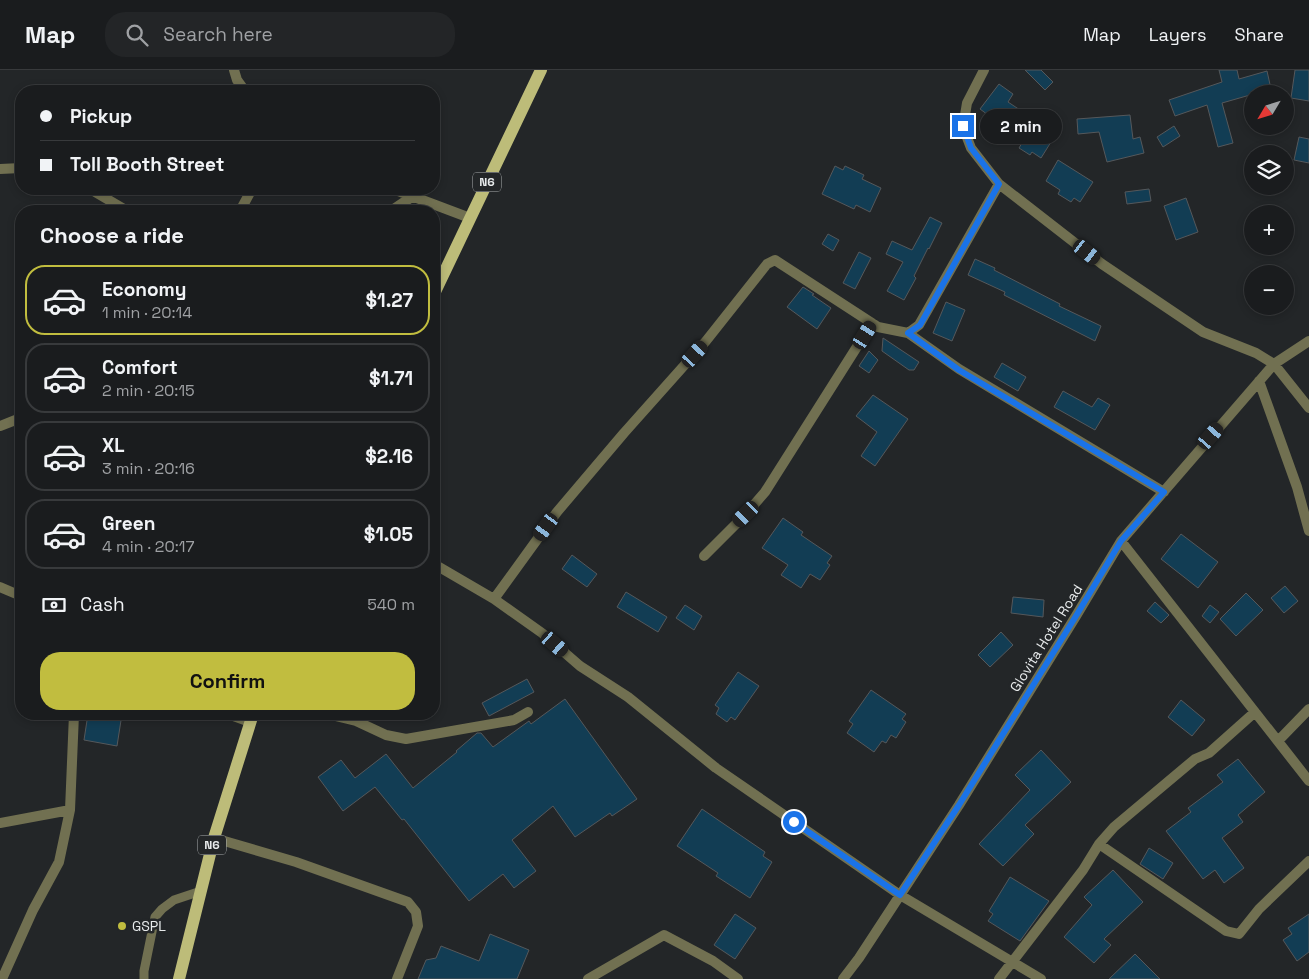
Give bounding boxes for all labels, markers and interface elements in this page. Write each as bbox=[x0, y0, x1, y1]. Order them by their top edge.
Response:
search box bbox=[105, 12, 455, 57]
text: Map bbox=[25, 19, 75, 50]
icon: search bbox=[123, 21, 151, 49]
text: Search here bbox=[163, 22, 273, 47]
text: Map bbox=[1083, 23, 1121, 46]
text: Layers bbox=[1149, 23, 1206, 46]
text: Share bbox=[1234, 23, 1284, 46]
north arrow bbox=[1244, 85, 1294, 135]
map controls bbox=[1244, 85, 1294, 315]
text: Pickup bbox=[70, 104, 132, 129]
callout: 2 min bbox=[980, 108, 1063, 144]
route end bbox=[952, 115, 974, 137]
text: 2 min bbox=[1000, 116, 1042, 137]
button: layers bbox=[1244, 145, 1294, 195]
text: Toll Booth Street bbox=[70, 152, 224, 177]
road number: N6 bbox=[473, 172, 501, 191]
button: + bbox=[1244, 205, 1294, 255]
text: Choose a ride bbox=[40, 221, 184, 249]
car bbox=[1070, 237, 1103, 267]
button: − bbox=[1244, 265, 1294, 315]
text: Economy bbox=[102, 277, 186, 302]
icon: car bbox=[42, 278, 87, 323]
text: $1.27 bbox=[366, 288, 413, 313]
text: 1 min · 20:14 bbox=[102, 302, 192, 323]
car bbox=[850, 318, 879, 352]
car bbox=[679, 338, 710, 370]
text: Comfort bbox=[102, 355, 178, 380]
icon: car bbox=[42, 356, 87, 401]
text: $1.71 bbox=[369, 366, 413, 391]
text: 2 min · 20:15 bbox=[102, 380, 195, 401]
car bbox=[1195, 420, 1226, 452]
text: XL bbox=[102, 433, 125, 458]
icon: car bbox=[42, 434, 87, 479]
text: $2.16 bbox=[365, 444, 413, 469]
text: 3 min · 20:16 bbox=[102, 458, 195, 479]
car bbox=[729, 498, 762, 530]
car bbox=[531, 510, 560, 544]
text: Green bbox=[102, 511, 155, 536]
icon: car bbox=[42, 512, 87, 557]
text: $1.05 bbox=[364, 522, 413, 547]
text: 4 min · 20:17 bbox=[102, 536, 194, 557]
street label: Glovita Hotel Road bbox=[1006, 581, 1086, 695]
icon: cash bbox=[40, 591, 68, 619]
text: Cash bbox=[80, 592, 125, 617]
text: 540 m bbox=[367, 594, 415, 615]
car bbox=[538, 628, 571, 660]
button: Confirm bbox=[40, 652, 415, 710]
route start bbox=[783, 811, 805, 833]
road number: N6 bbox=[198, 836, 226, 854]
place label: GSPL bbox=[132, 917, 166, 935]
marker: GSPL bbox=[116, 920, 128, 932]

